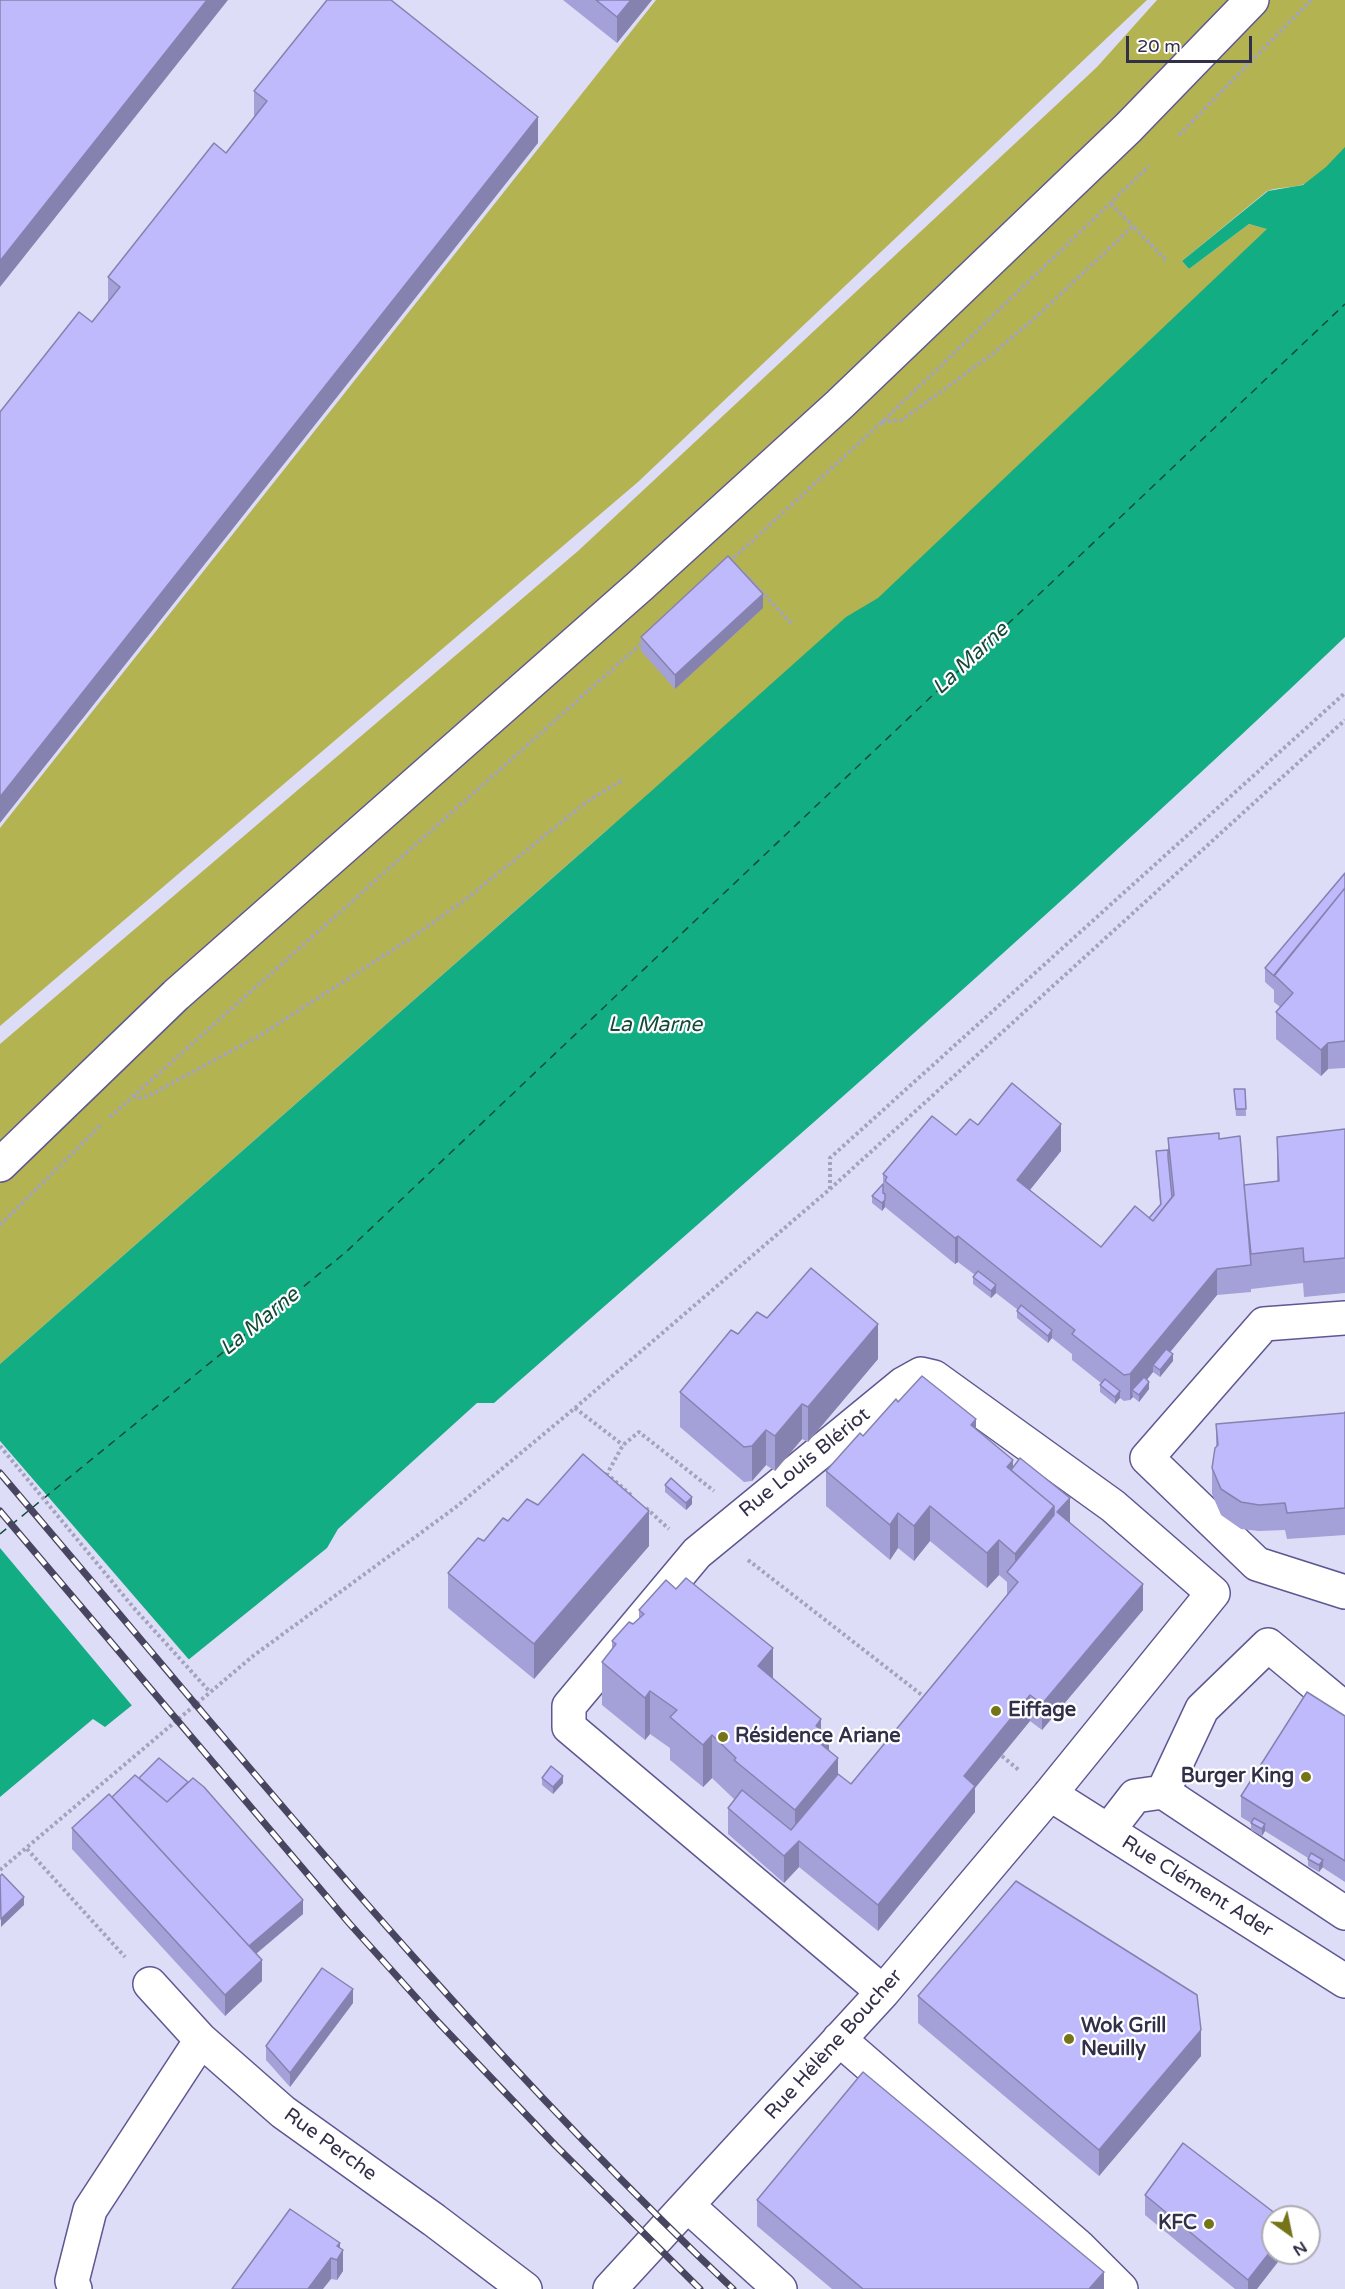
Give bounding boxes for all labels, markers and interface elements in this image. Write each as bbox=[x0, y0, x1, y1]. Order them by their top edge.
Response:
scale bar bbox=[1129, 24, 1255, 62]
text: 20 m bbox=[1137, 35, 1181, 57]
water label: La Marne bbox=[928, 618, 1014, 700]
water label: La Marne bbox=[608, 1012, 702, 1038]
water label: La Marne bbox=[215, 1283, 305, 1361]
street label: Rue Louis Blériot bbox=[735, 1403, 875, 1523]
place label: Eiffage bbox=[1008, 1699, 1076, 1723]
marker: Eiffage bbox=[989, 1704, 1003, 1718]
place label: Résidence Ariane bbox=[735, 1725, 901, 1749]
marker: Résidence Ariane bbox=[716, 1730, 730, 1744]
place label: Burger King bbox=[1181, 1765, 1294, 1789]
marker: Burger King bbox=[1299, 1770, 1313, 1784]
street label: Rue Clément Ader bbox=[1117, 1831, 1277, 1943]
street label: Rue Hélène Boucher bbox=[760, 1965, 908, 2125]
place label: Wok Grill Neuilly bbox=[1081, 2015, 1166, 2062]
marker: Wok Grill Neuilly bbox=[1062, 2032, 1076, 2046]
street label: Rue Perche bbox=[279, 2103, 381, 2187]
north arrow bbox=[1261, 2205, 1321, 2265]
place label: KFC bbox=[1158, 2212, 1197, 2236]
marker: KFC bbox=[1202, 2217, 1216, 2231]
text: N bbox=[1289, 2237, 1311, 2260]

